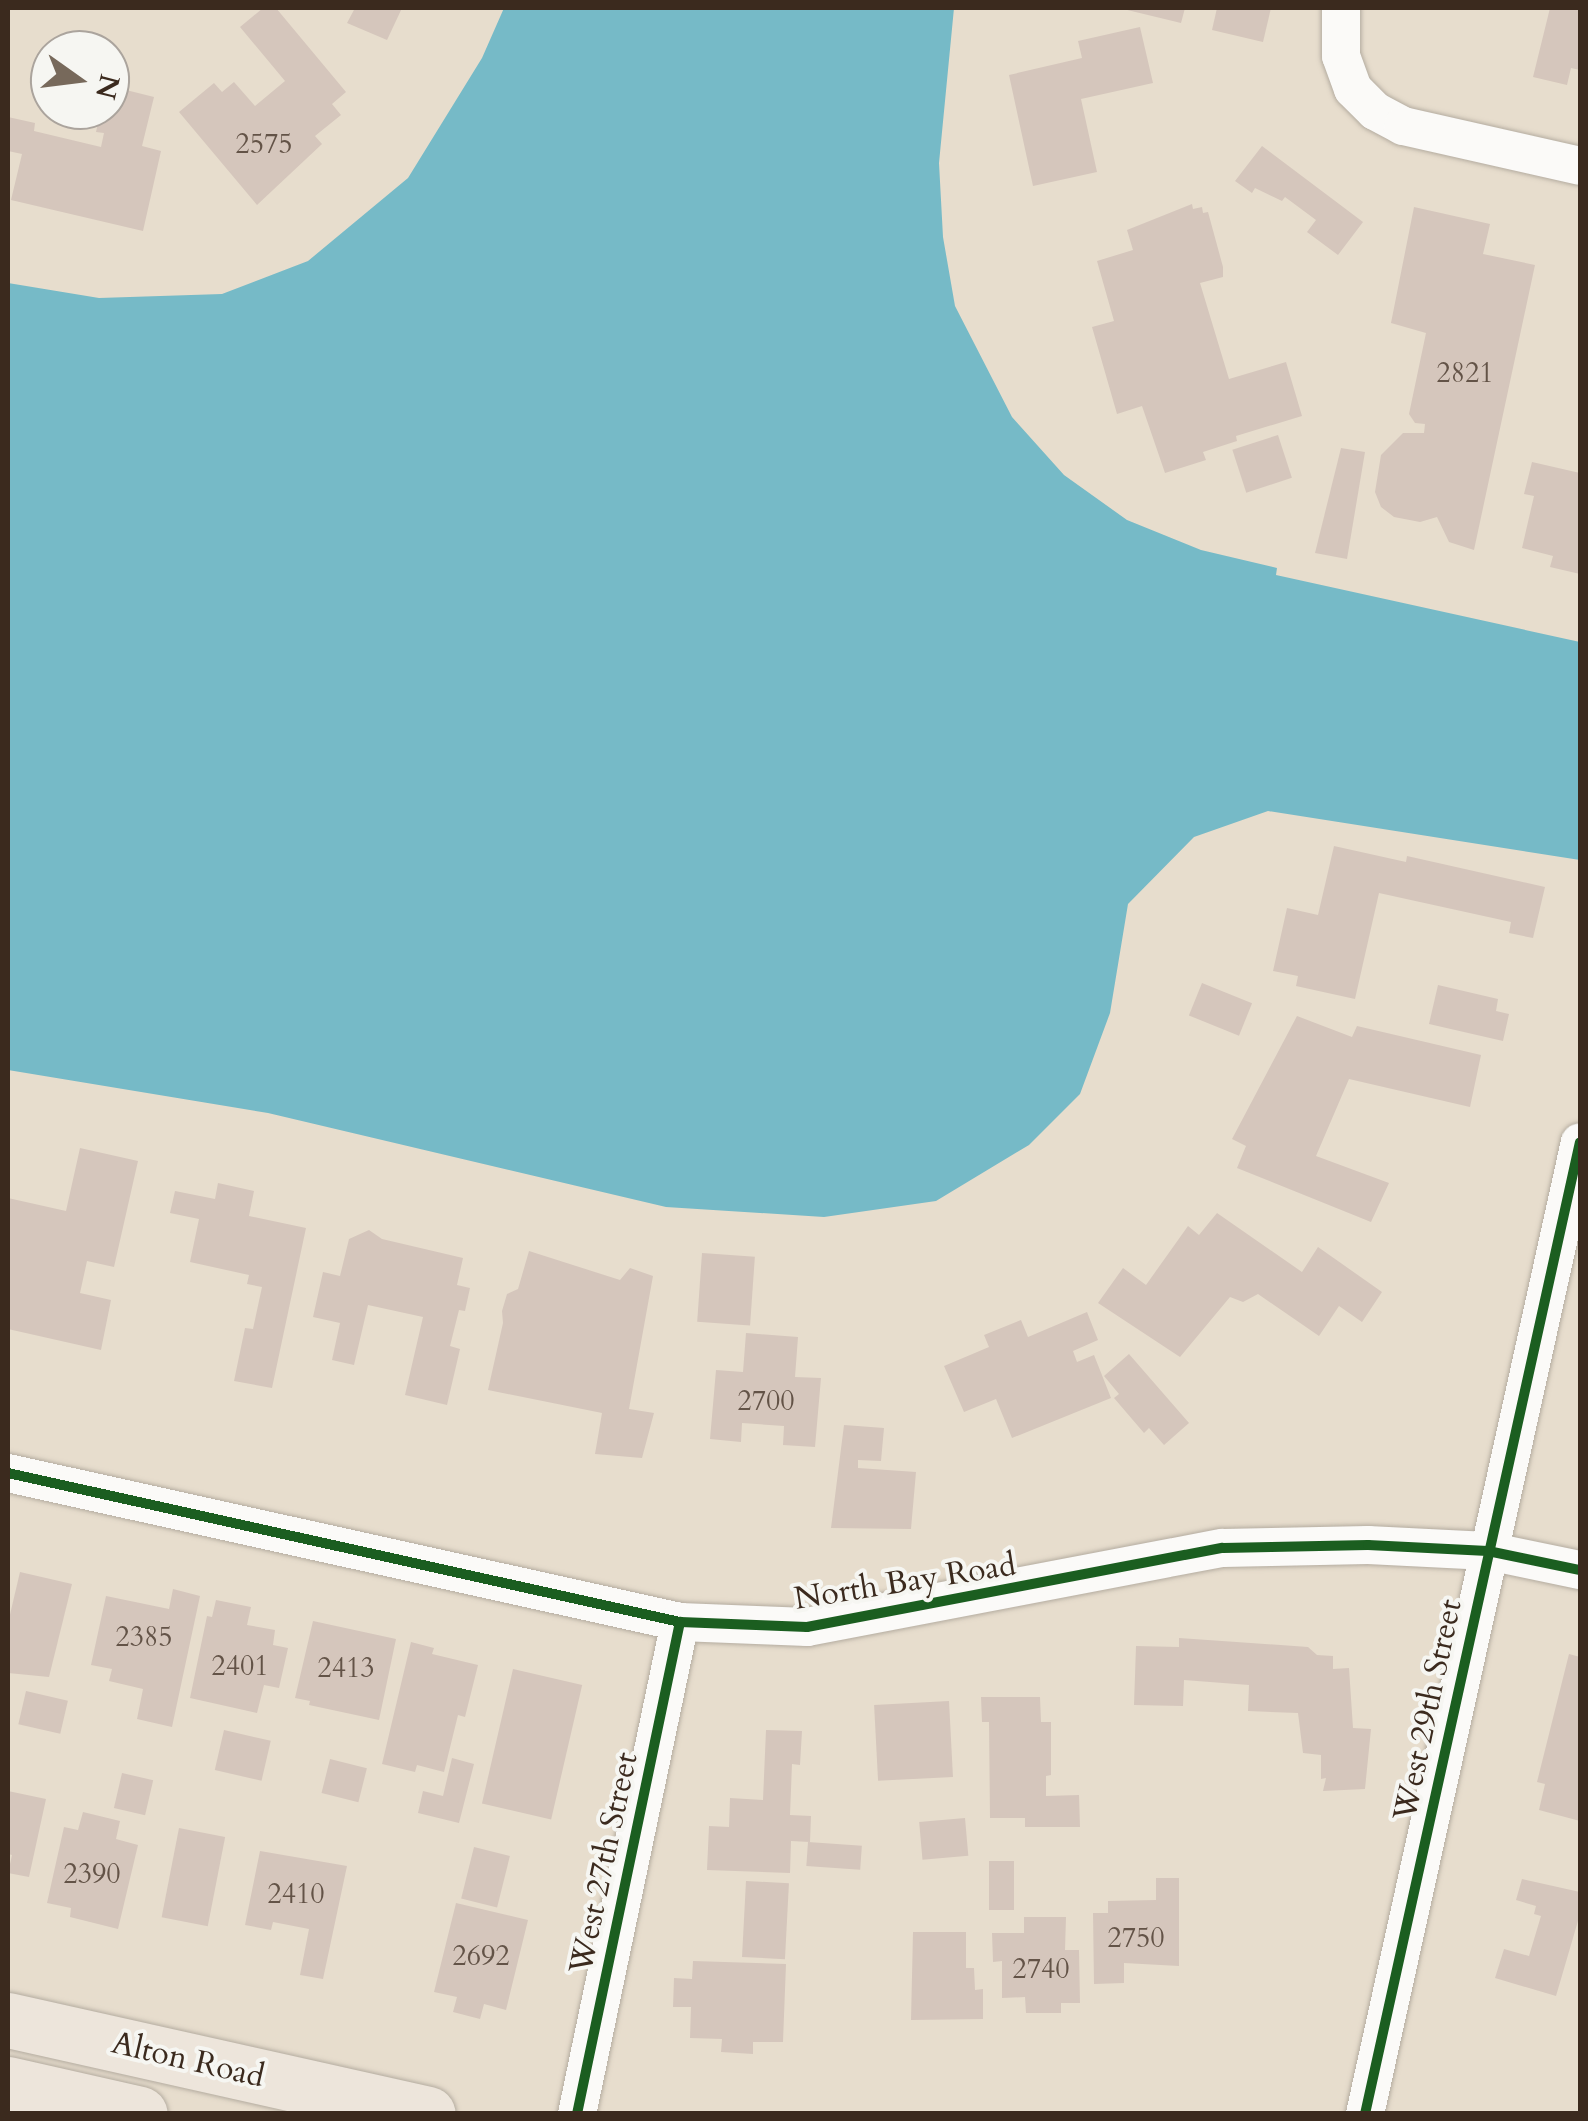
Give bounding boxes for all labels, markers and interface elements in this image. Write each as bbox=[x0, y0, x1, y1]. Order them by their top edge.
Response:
north arrow bbox=[30, 30, 130, 130]
text: N bbox=[86, 70, 129, 103]
house number: 2575 bbox=[235, 127, 293, 161]
house number: 2821 bbox=[1436, 356, 1494, 390]
house number: 2700 bbox=[737, 1384, 795, 1418]
street label: North Bay Road bbox=[791, 1546, 1019, 1618]
street label: West 29th Street bbox=[1386, 1596, 1470, 1824]
house number: 2385 bbox=[115, 1620, 173, 1654]
house number: 2401 bbox=[211, 1649, 269, 1683]
house number: 2413 bbox=[317, 1651, 375, 1685]
street label: West 27th Street bbox=[562, 1749, 646, 1977]
house number: 2390 bbox=[63, 1857, 121, 1891]
house number: 2410 bbox=[267, 1877, 325, 1911]
house number: 2750 bbox=[1107, 1921, 1165, 1955]
house number: 2692 bbox=[452, 1939, 510, 1973]
house number: 2740 bbox=[1012, 1952, 1070, 1986]
street label: Alton Road bbox=[108, 2024, 268, 2096]

